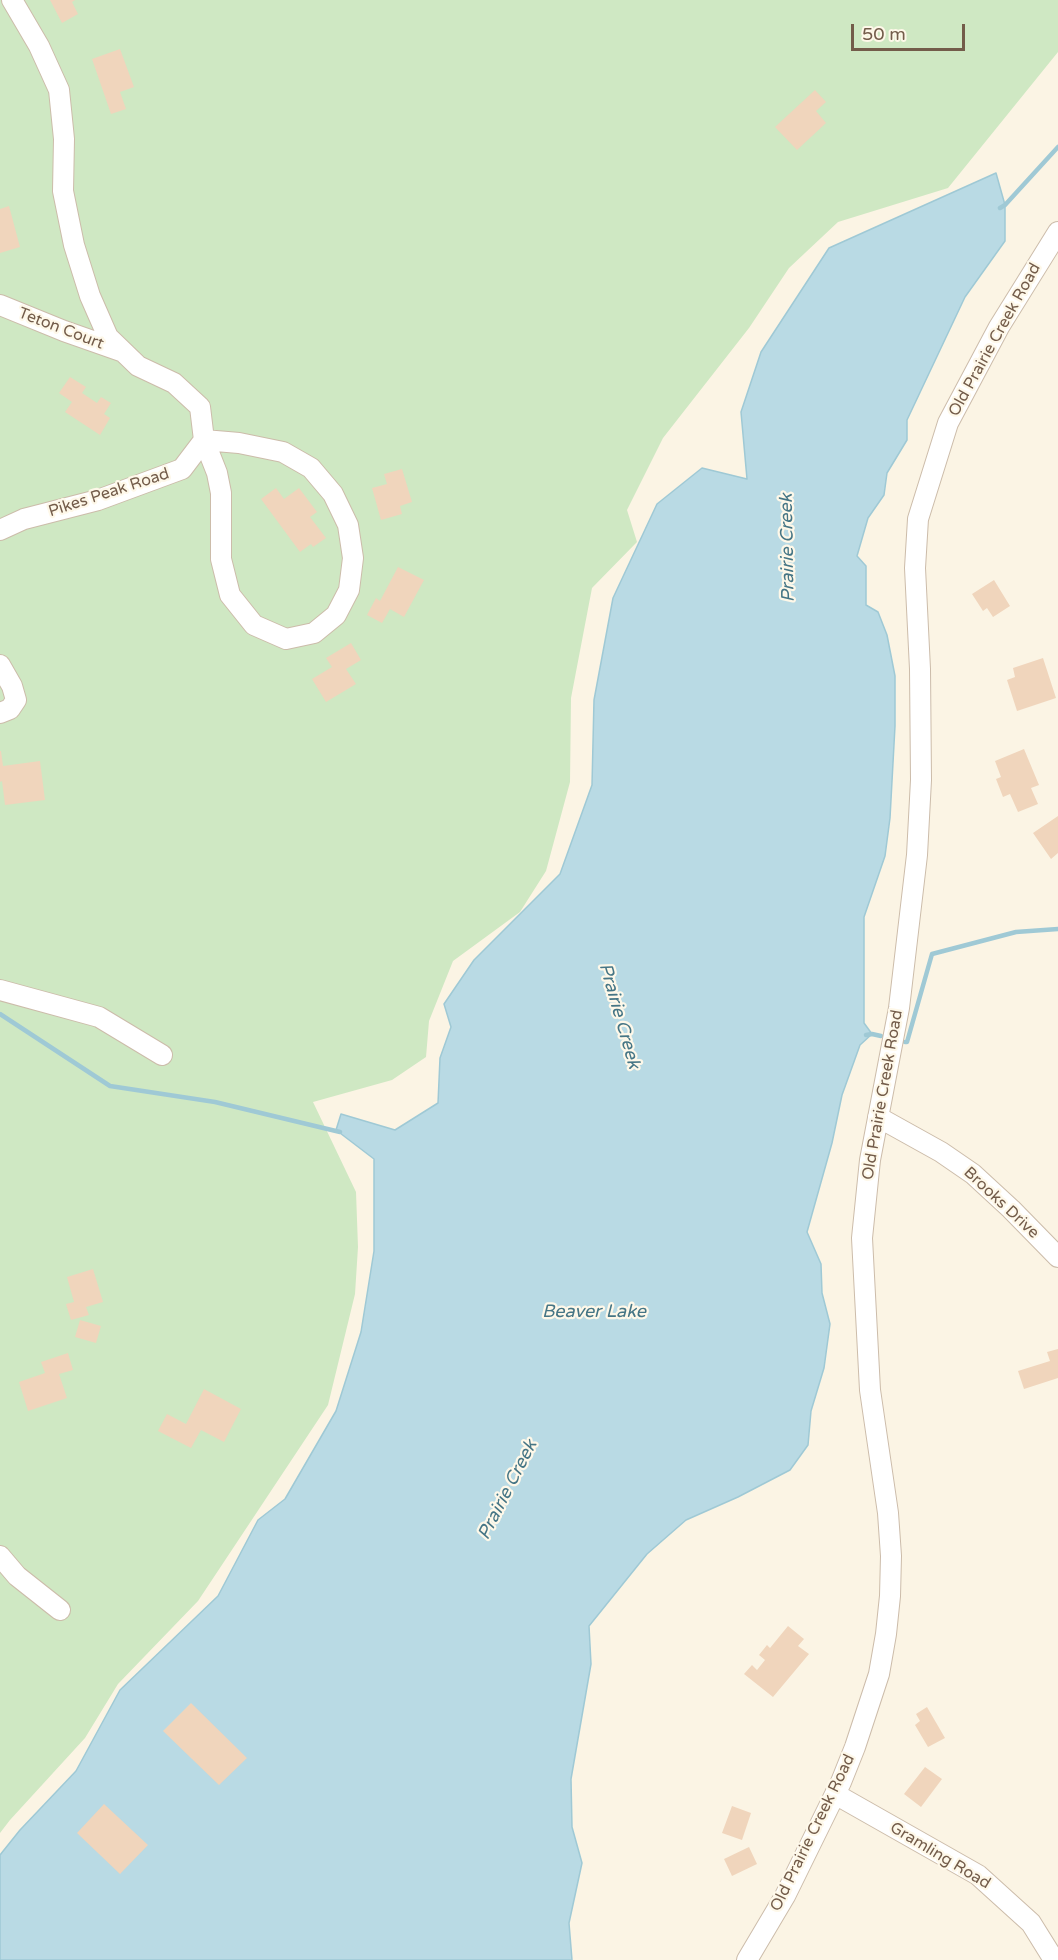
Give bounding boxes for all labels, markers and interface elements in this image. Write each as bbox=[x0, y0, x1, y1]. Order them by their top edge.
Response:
scale bar bbox=[854, 12, 968, 50]
text: 50 m bbox=[862, 23, 906, 45]
street label: Old Prairie Creek Road bbox=[945, 260, 1045, 420]
street label: Teton Court bbox=[16, 304, 106, 354]
street label: Pikes Peak Road bbox=[46, 464, 172, 522]
water label: Prairie Creek bbox=[776, 493, 800, 603]
water label: Prairie Creek bbox=[594, 961, 644, 1071]
street label: Old Prairie Creek Road bbox=[859, 1009, 907, 1181]
street label: Brooks Drive bbox=[959, 1163, 1043, 1243]
water label: Beaver Lake bbox=[542, 1301, 646, 1323]
water label: Prairie Creek bbox=[474, 1437, 542, 1543]
street label: Old Prairie Creek Road bbox=[767, 1751, 859, 1915]
street label: Gramling Road bbox=[886, 1818, 994, 1894]

